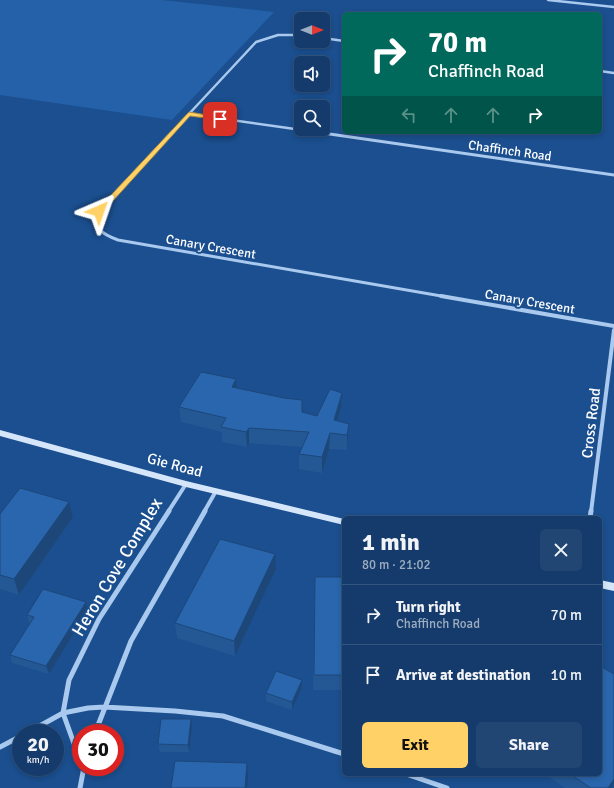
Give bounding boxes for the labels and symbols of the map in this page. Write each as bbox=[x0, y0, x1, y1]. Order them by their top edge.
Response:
north arrow bbox=[294, 12, 330, 48]
pin bbox=[203, 102, 237, 136]
street label: Chaffinch Road bbox=[467, 137, 553, 165]
position arrow bbox=[78, 190, 120, 232]
street label: Canary Crescent bbox=[165, 231, 257, 263]
street label: Canary Crescent bbox=[484, 286, 576, 318]
street label: Cross Road bbox=[578, 387, 604, 459]
street label: Gie Road bbox=[145, 449, 205, 481]
street label: Heron Cove Complex bbox=[67, 493, 167, 640]
speed limit sign: 30 bbox=[72, 724, 124, 776]

